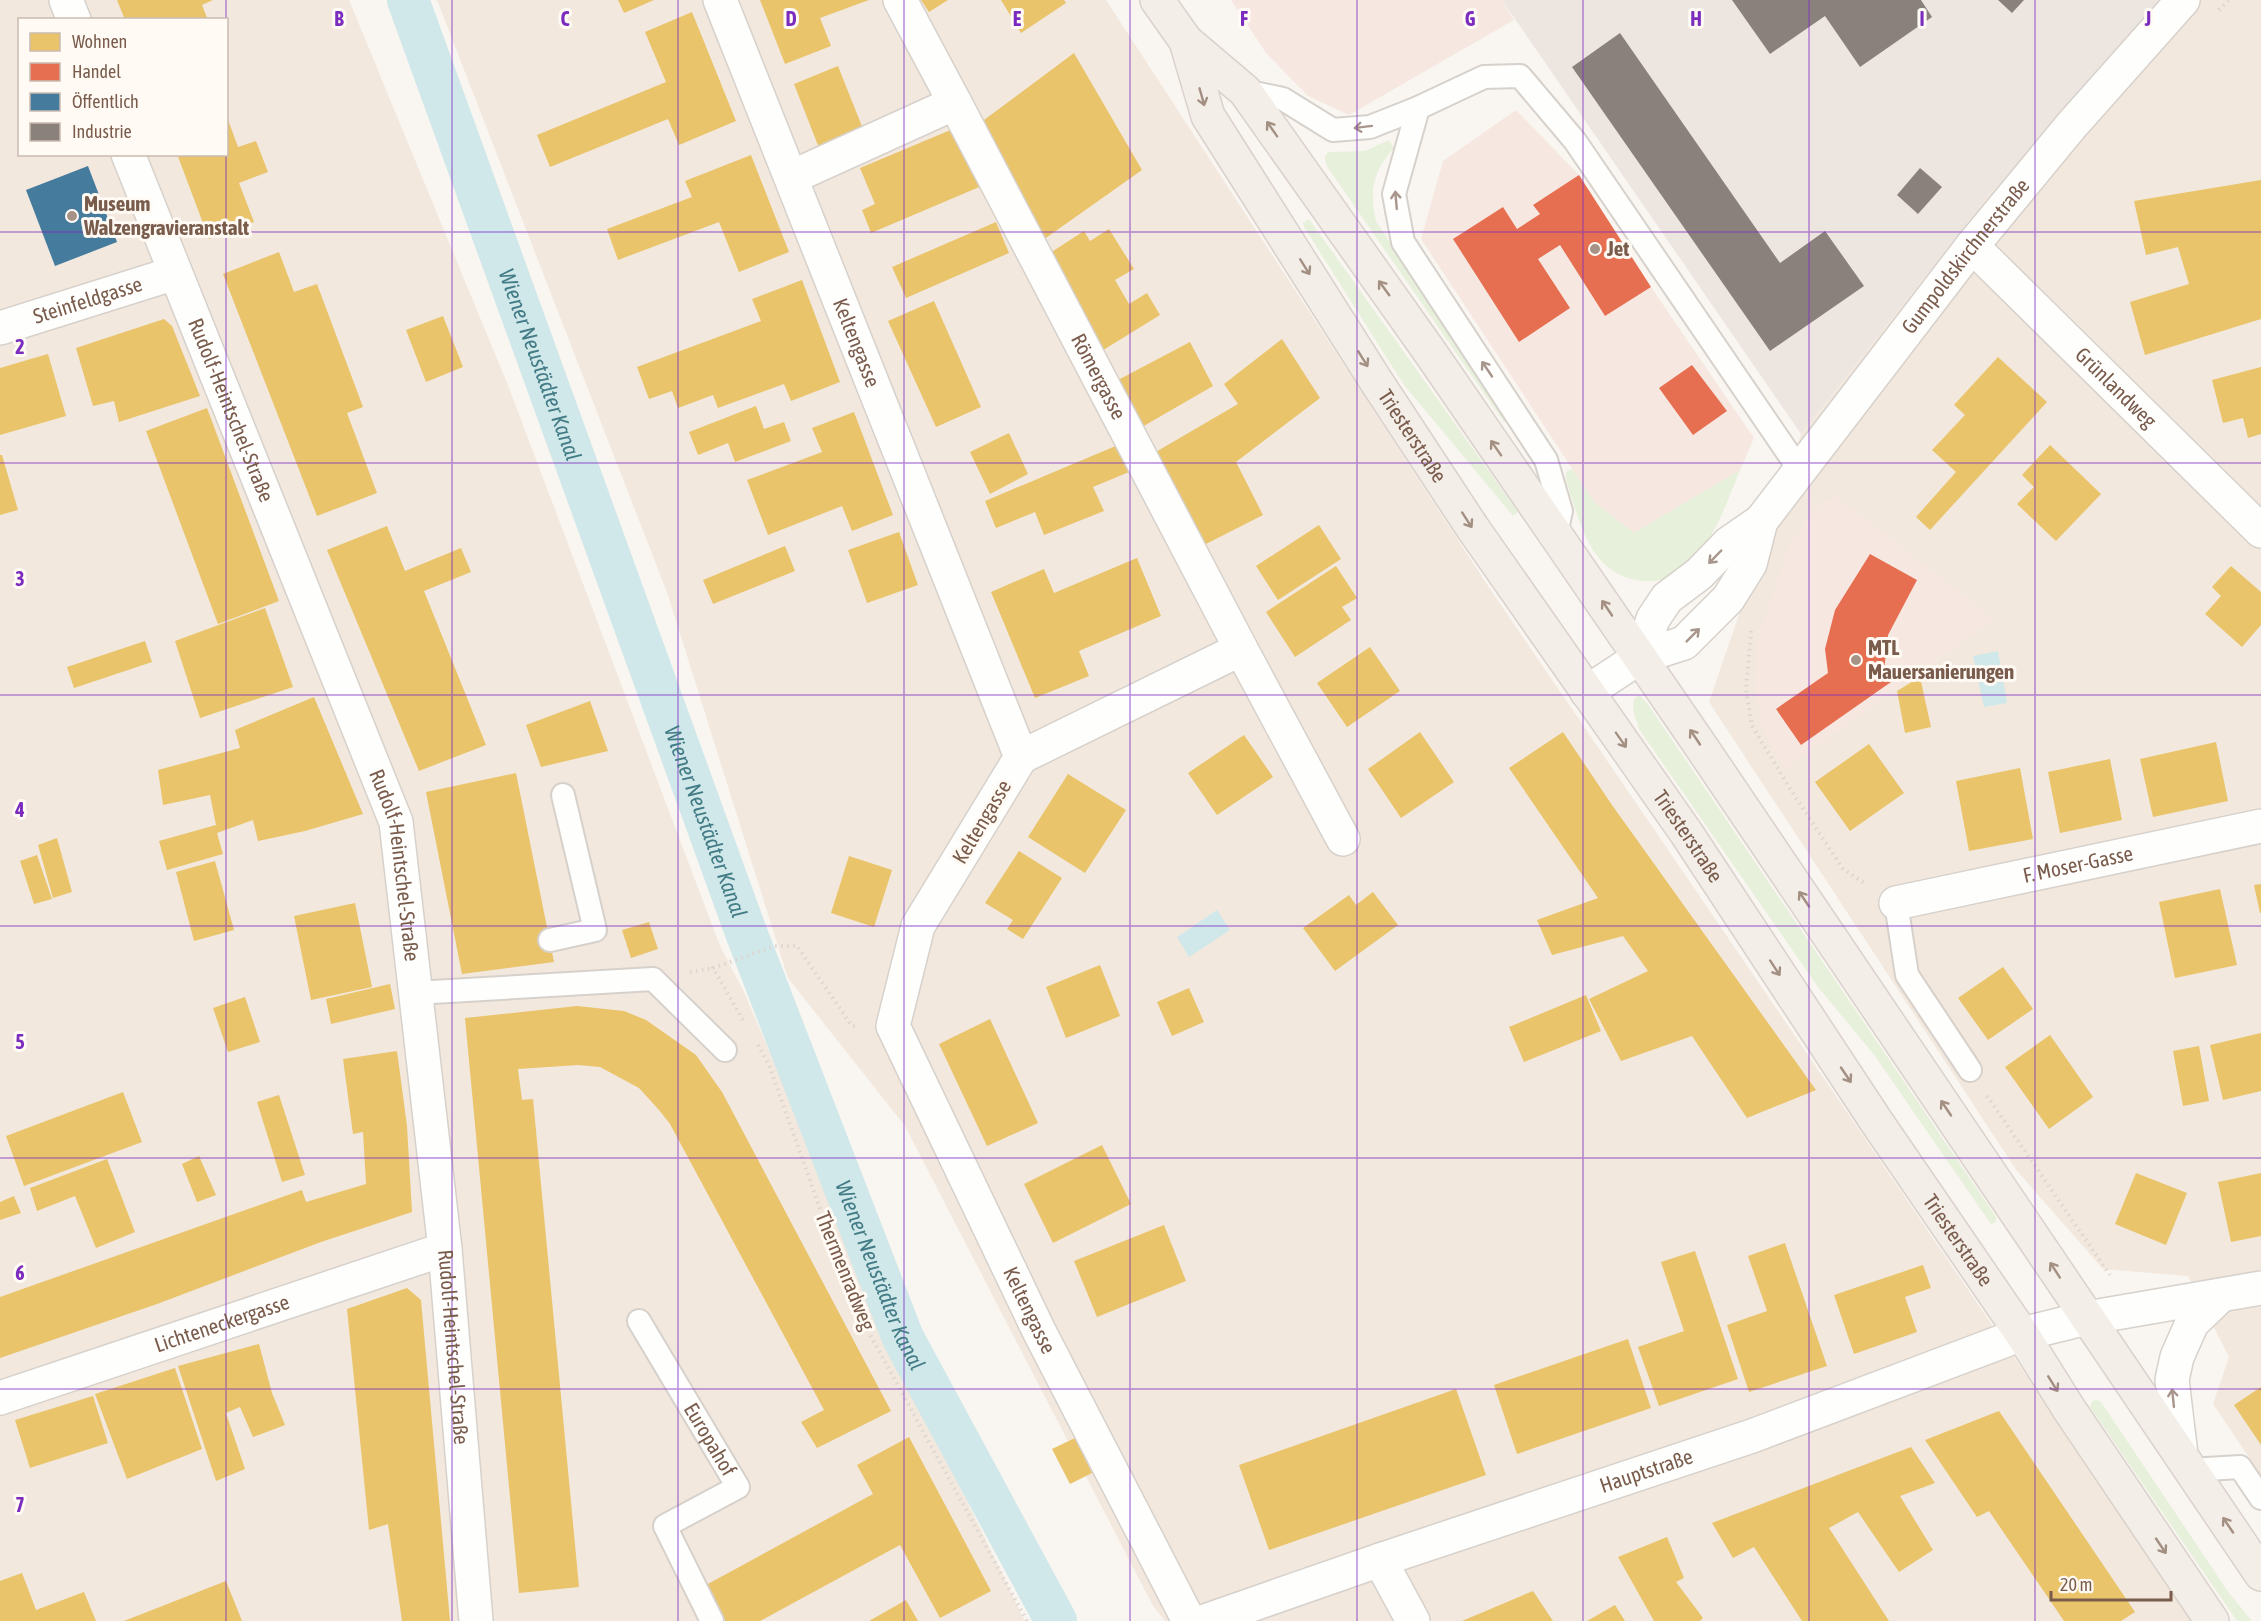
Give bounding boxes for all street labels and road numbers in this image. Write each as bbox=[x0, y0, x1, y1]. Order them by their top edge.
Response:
street label: Gumpoldskirchnerstraße bbox=[1896, 173, 2034, 338]
street label: Steinfeldgasse bbox=[30, 271, 145, 328]
street label: Keltengasse bbox=[829, 295, 886, 390]
street label: Rudolf-Heintschel-Straße bbox=[184, 315, 279, 505]
street label: Römergasse bbox=[1067, 329, 1132, 423]
street label: Grünlandweg bbox=[2071, 342, 2162, 432]
street label: Triesterstraße bbox=[1374, 385, 1452, 487]
street label: Rudolf-Heintschel-Straße bbox=[365, 766, 425, 962]
street label: Keltengasse bbox=[947, 775, 1015, 868]
street label: Triesterstraße bbox=[1649, 785, 1728, 886]
street label: F. Moser-Gasse bbox=[2021, 840, 2135, 887]
street label: Triesterstraße bbox=[1919, 1189, 1999, 1290]
street label: Thermenradweg bbox=[811, 1208, 881, 1334]
street label: Rudolf-Heintschel-Straße bbox=[434, 1249, 474, 1445]
street label: Keltengasse bbox=[999, 1263, 1062, 1357]
street label: Lichteneckergasse bbox=[151, 1289, 292, 1356]
street label: Europahof bbox=[680, 1398, 742, 1480]
street label: Hauptstraße bbox=[1596, 1444, 1696, 1497]

